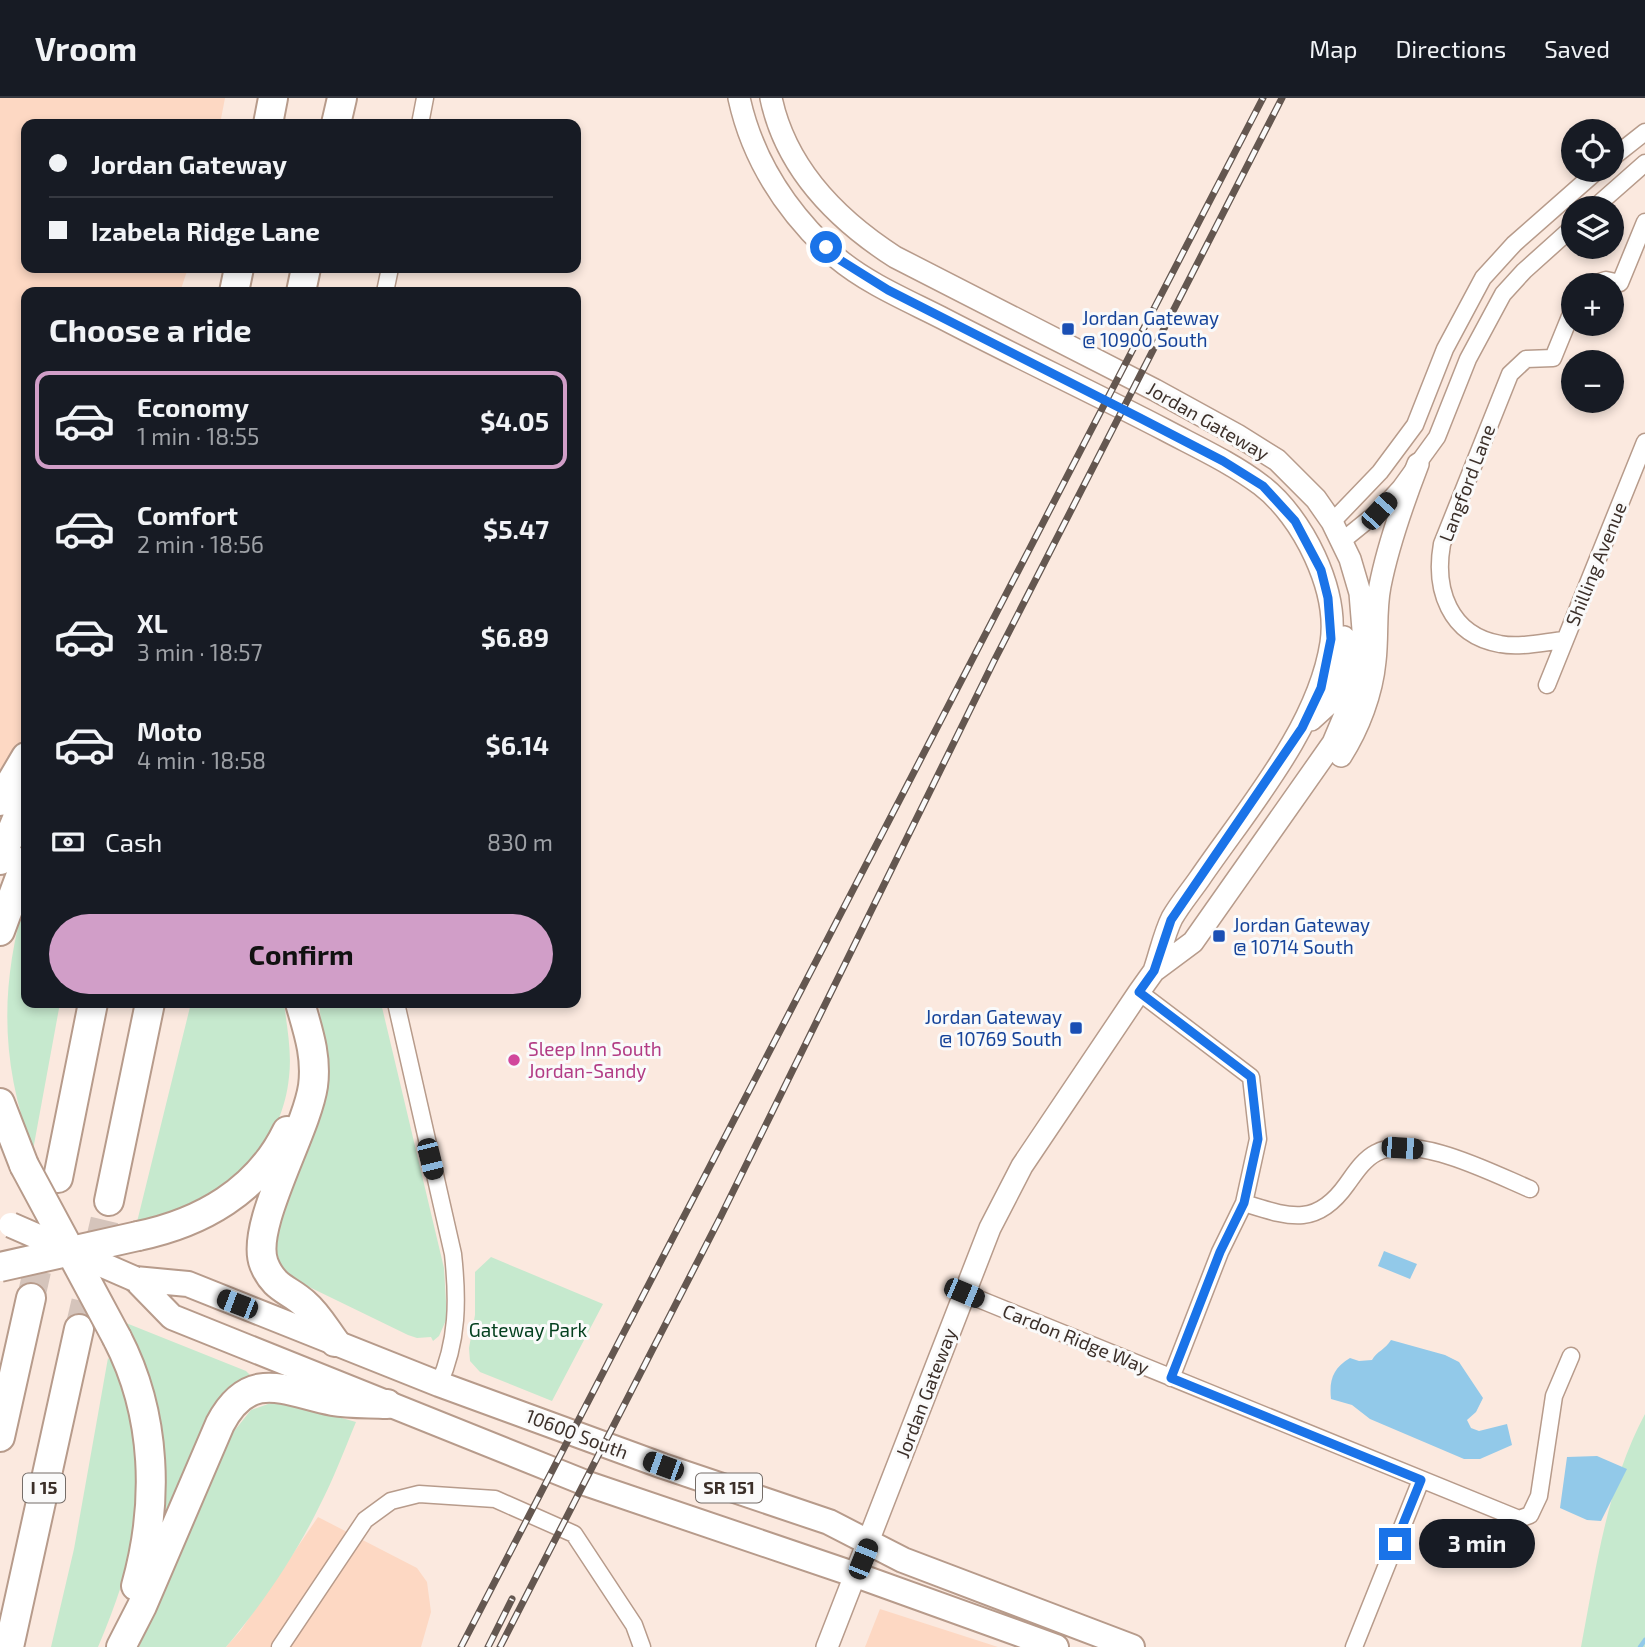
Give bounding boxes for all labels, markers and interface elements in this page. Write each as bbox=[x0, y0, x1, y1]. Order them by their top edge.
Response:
text: Vroom bbox=[35, 28, 137, 68]
text: Map bbox=[1309, 34, 1357, 63]
text: Directions bbox=[1395, 34, 1506, 63]
text: Saved bbox=[1544, 34, 1610, 63]
map controls bbox=[1561, 119, 1624, 413]
button: locate bbox=[1561, 119, 1624, 182]
text: Jordan Gateway bbox=[91, 148, 287, 179]
button: layers bbox=[1561, 196, 1624, 259]
text: Izabela Ridge Lane bbox=[91, 215, 320, 246]
route start bbox=[810, 231, 842, 263]
button: + bbox=[1561, 273, 1624, 336]
place label: Jordan Gateway @ 10900 South bbox=[1082, 306, 1219, 351]
text: Choose a ride bbox=[49, 310, 252, 348]
marker: Jordan Gateway @ 10900 South bbox=[1060, 321, 1076, 337]
button: − bbox=[1561, 350, 1624, 413]
street label: Jordan Gateway bbox=[1143, 376, 1273, 465]
icon: car bbox=[53, 389, 116, 452]
text: Economy bbox=[137, 391, 249, 422]
text: $4.05 bbox=[480, 405, 549, 436]
street label: Langford Lane bbox=[1434, 421, 1499, 545]
text: 1 min · 18:55 bbox=[137, 422, 259, 450]
car bbox=[1358, 488, 1401, 534]
icon: car bbox=[53, 497, 116, 560]
text: Comfort bbox=[137, 499, 238, 530]
street label: Shilling Avenue bbox=[1560, 499, 1631, 629]
text: $5.47 bbox=[483, 513, 549, 544]
text: 2 min · 18:56 bbox=[137, 530, 264, 558]
icon: car bbox=[53, 605, 116, 668]
text: XL bbox=[137, 607, 168, 638]
text: $6.89 bbox=[481, 621, 549, 652]
text: 3 min · 18:57 bbox=[137, 638, 262, 666]
icon: car bbox=[53, 713, 116, 776]
text: Moto bbox=[137, 715, 202, 746]
text: $6.14 bbox=[486, 729, 549, 760]
text: 4 min · 18:58 bbox=[137, 746, 266, 774]
icon: cash bbox=[49, 823, 87, 861]
text: Cash bbox=[105, 826, 162, 857]
text: 830 m bbox=[487, 828, 553, 856]
place label: Jordan Gateway @ 10714 South bbox=[1233, 913, 1370, 958]
button: Confirm bbox=[49, 914, 553, 994]
marker: Jordan Gateway @ 10714 South bbox=[1211, 928, 1227, 944]
place label: Jordan Gateway @ 10769 South bbox=[925, 1005, 1062, 1050]
marker: Jordan Gateway @ 10769 South bbox=[1068, 1020, 1084, 1036]
place label: Sleep Inn South Jordan-Sandy bbox=[528, 1037, 662, 1082]
marker: Sleep Inn South Jordan-Sandy bbox=[506, 1052, 522, 1068]
car bbox=[415, 1136, 446, 1182]
car bbox=[1381, 1136, 1424, 1160]
car bbox=[941, 1275, 988, 1311]
car bbox=[214, 1287, 261, 1321]
street label: Cardon Ridge Way bbox=[1000, 1299, 1153, 1378]
park label: Gateway Park bbox=[469, 1318, 588, 1341]
street label: Jordan Gateway bbox=[890, 1325, 961, 1461]
street label: 10600 South bbox=[523, 1404, 632, 1464]
car bbox=[640, 1449, 687, 1483]
road number: I 15 bbox=[23, 1474, 65, 1503]
road number: SR 151 bbox=[696, 1474, 762, 1503]
callout: 3 min bbox=[1420, 1520, 1535, 1568]
route end bbox=[1379, 1528, 1411, 1560]
text: 3 min bbox=[1448, 1529, 1506, 1557]
car bbox=[846, 1536, 881, 1582]

